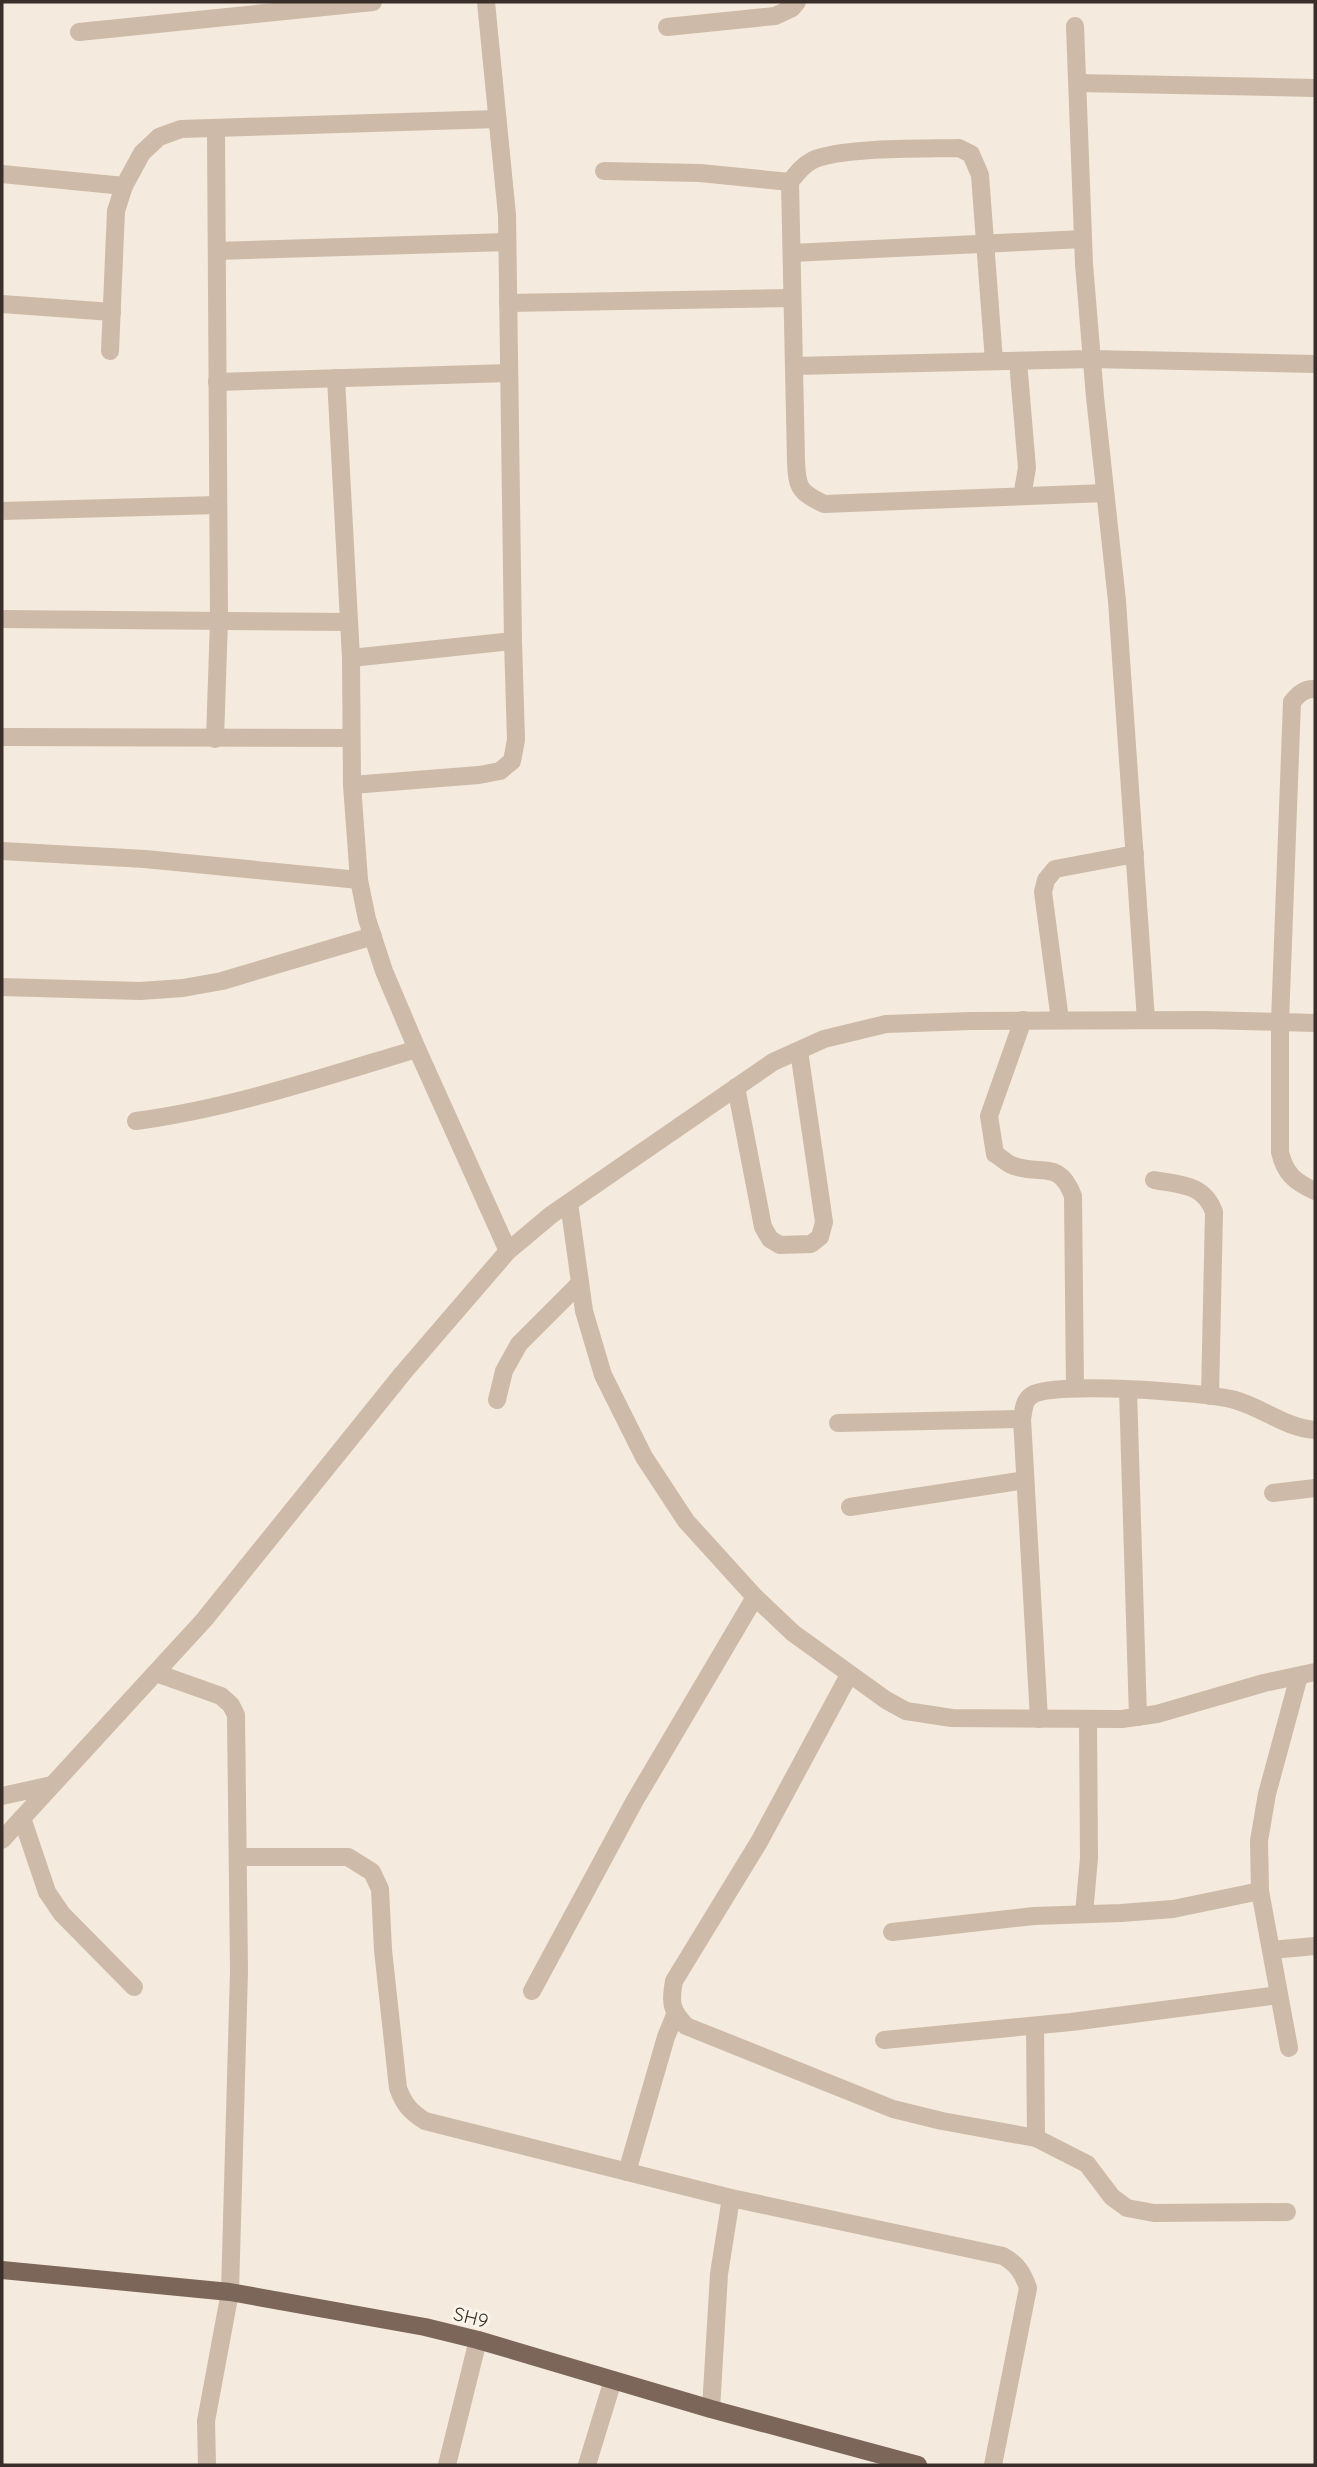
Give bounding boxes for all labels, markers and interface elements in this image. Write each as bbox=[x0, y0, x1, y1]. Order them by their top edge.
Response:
street label: SH9 bbox=[451, 2301, 491, 2333]

